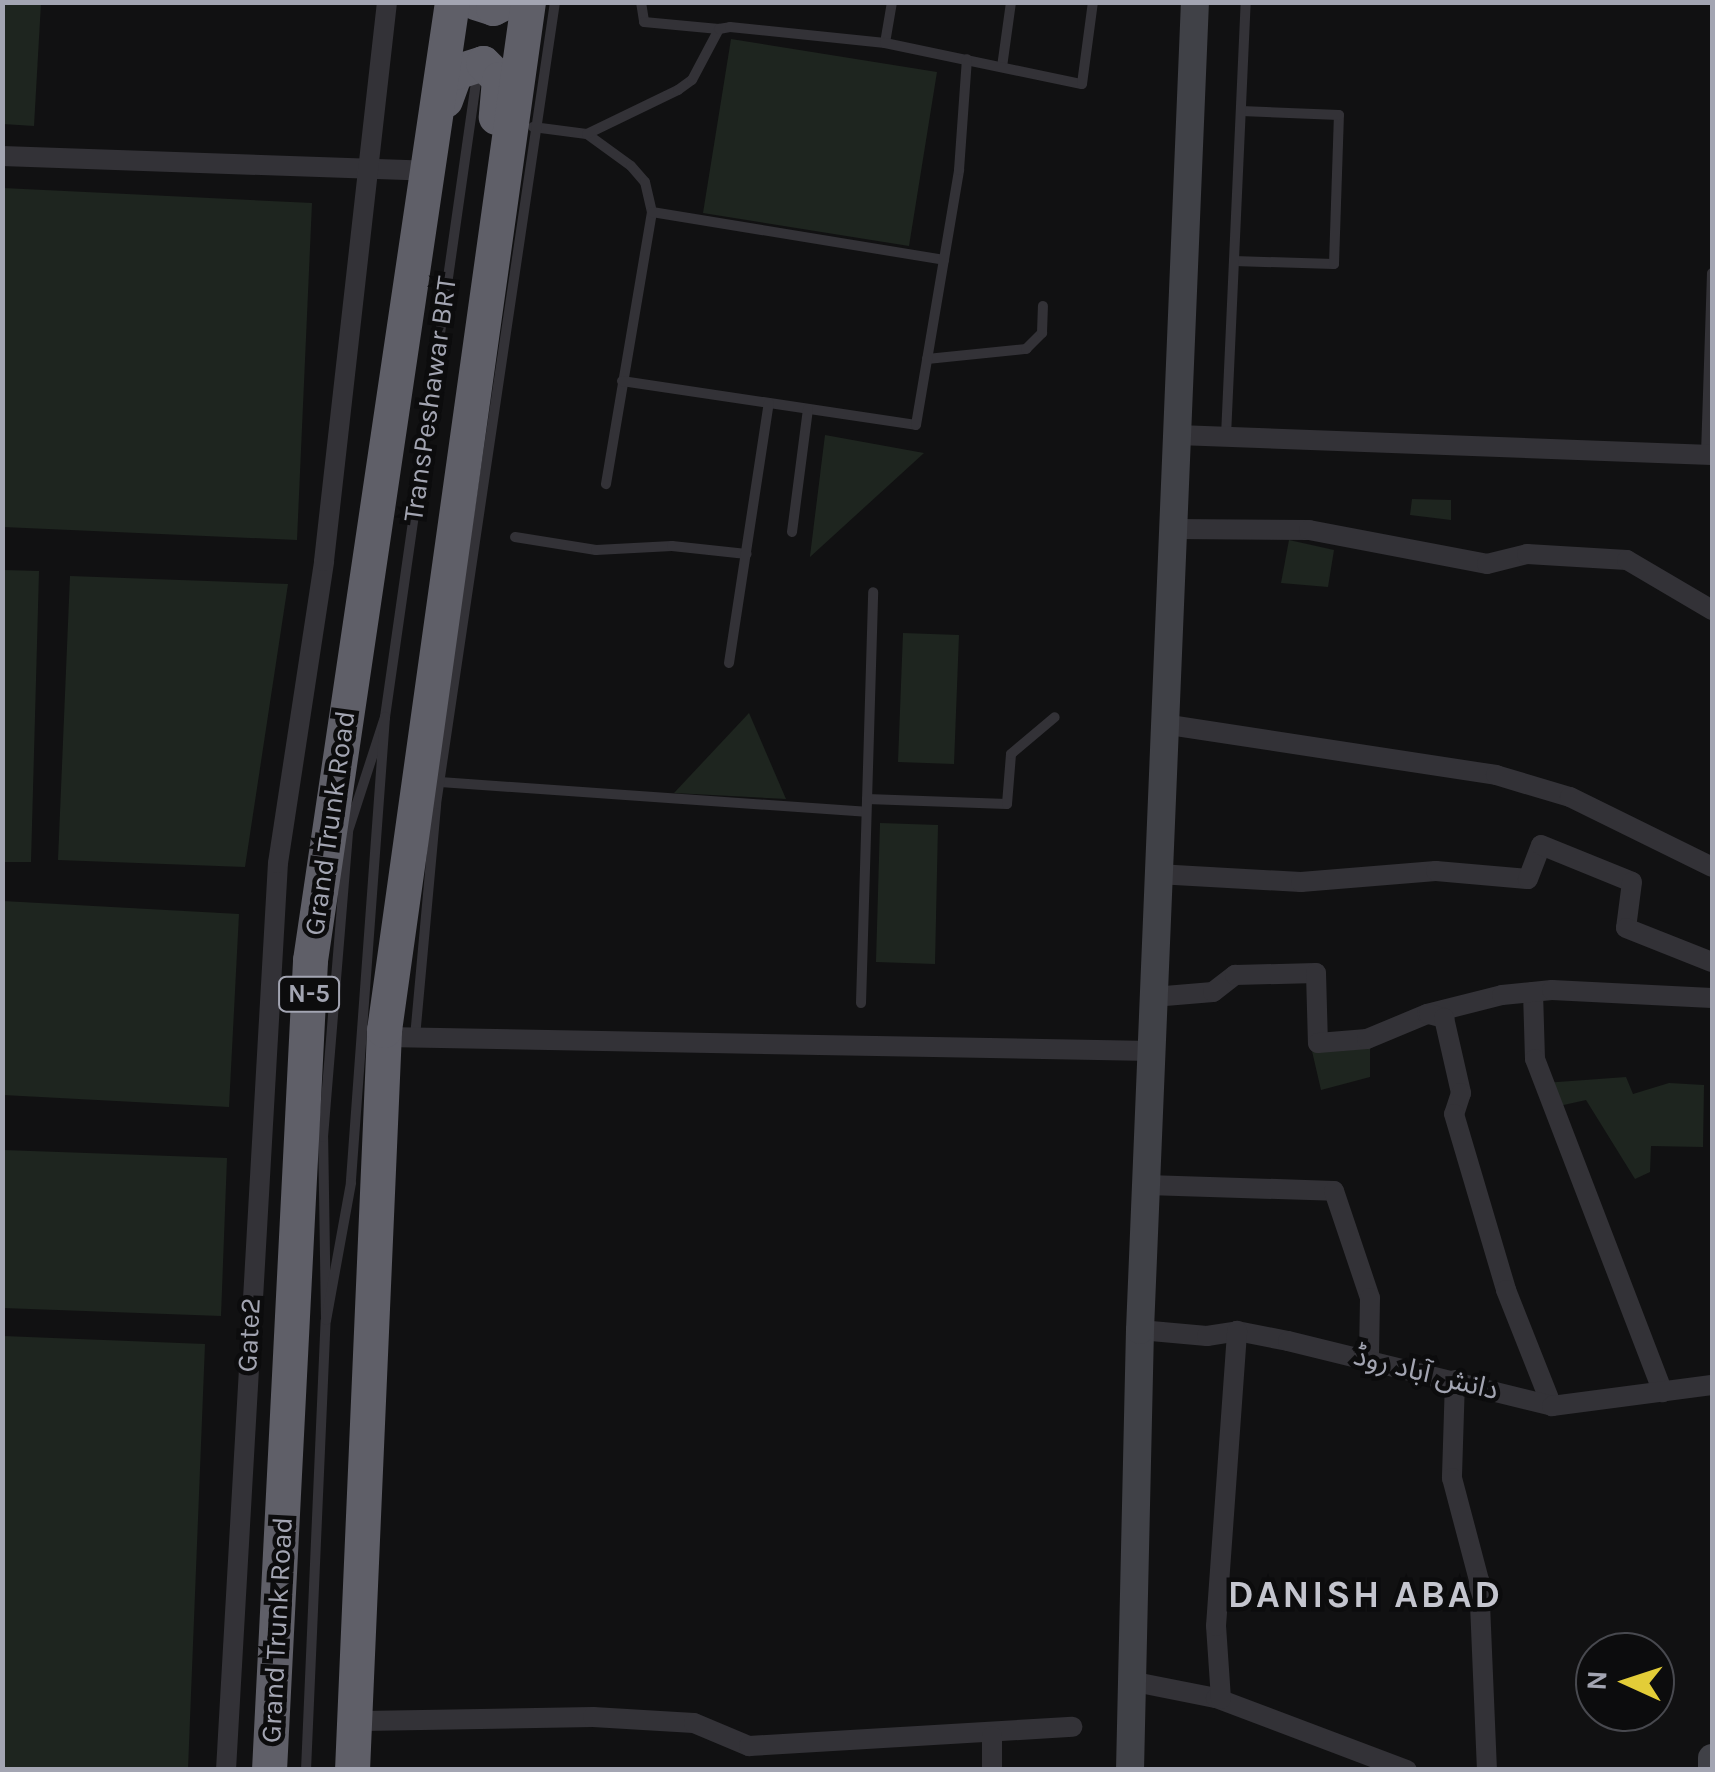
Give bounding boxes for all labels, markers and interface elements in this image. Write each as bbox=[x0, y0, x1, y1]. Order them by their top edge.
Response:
street label: TransPeshawar BRT bbox=[396, 274, 464, 524]
street label: Grand Trunk Road bbox=[298, 708, 362, 938]
road number: N-5 bbox=[276, 974, 342, 1014]
street label: Gate2 bbox=[230, 1297, 268, 1373]
street label: دانش آباد روڈ bbox=[1350, 1339, 1502, 1407]
street label: Grand Trunk Road bbox=[254, 1516, 300, 1744]
district label: DANISH ABAD bbox=[1227, 1572, 1503, 1618]
north arrow bbox=[1575, 1632, 1675, 1732]
text: N bbox=[1580, 1670, 1614, 1691]

